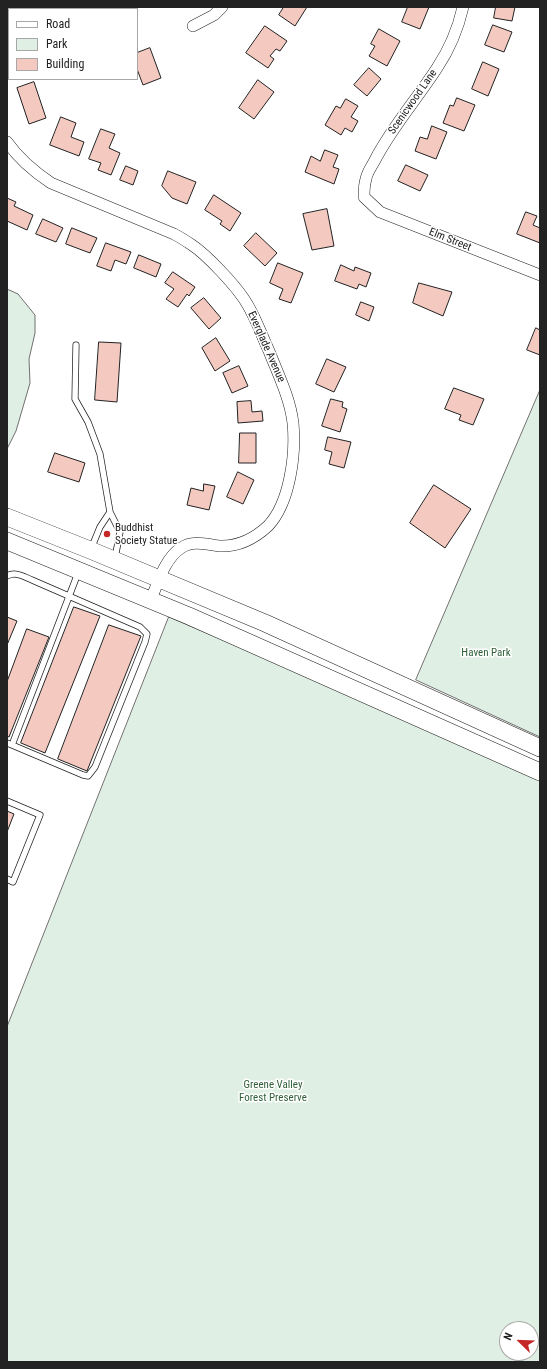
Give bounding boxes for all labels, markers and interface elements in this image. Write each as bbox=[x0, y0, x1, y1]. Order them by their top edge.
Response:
legend bbox=[8, 8, 138, 80]
text: Road bbox=[46, 17, 70, 31]
text: Park bbox=[46, 37, 67, 51]
text: Building bbox=[46, 57, 84, 71]
street label: Scenicwood Lane bbox=[386, 67, 440, 137]
street label: Elm Street bbox=[427, 226, 473, 254]
street label: Everglade Avenue bbox=[244, 309, 288, 385]
place label: Buddhist Society Statue bbox=[115, 521, 177, 547]
marker: Buddhist Society Statue bbox=[102, 529, 112, 539]
park label: Haven Park bbox=[461, 646, 511, 660]
park label: Greene Valley Forest Preserve bbox=[239, 1078, 307, 1104]
north arrow bbox=[499, 1321, 539, 1361]
text: N bbox=[501, 1331, 516, 1342]

